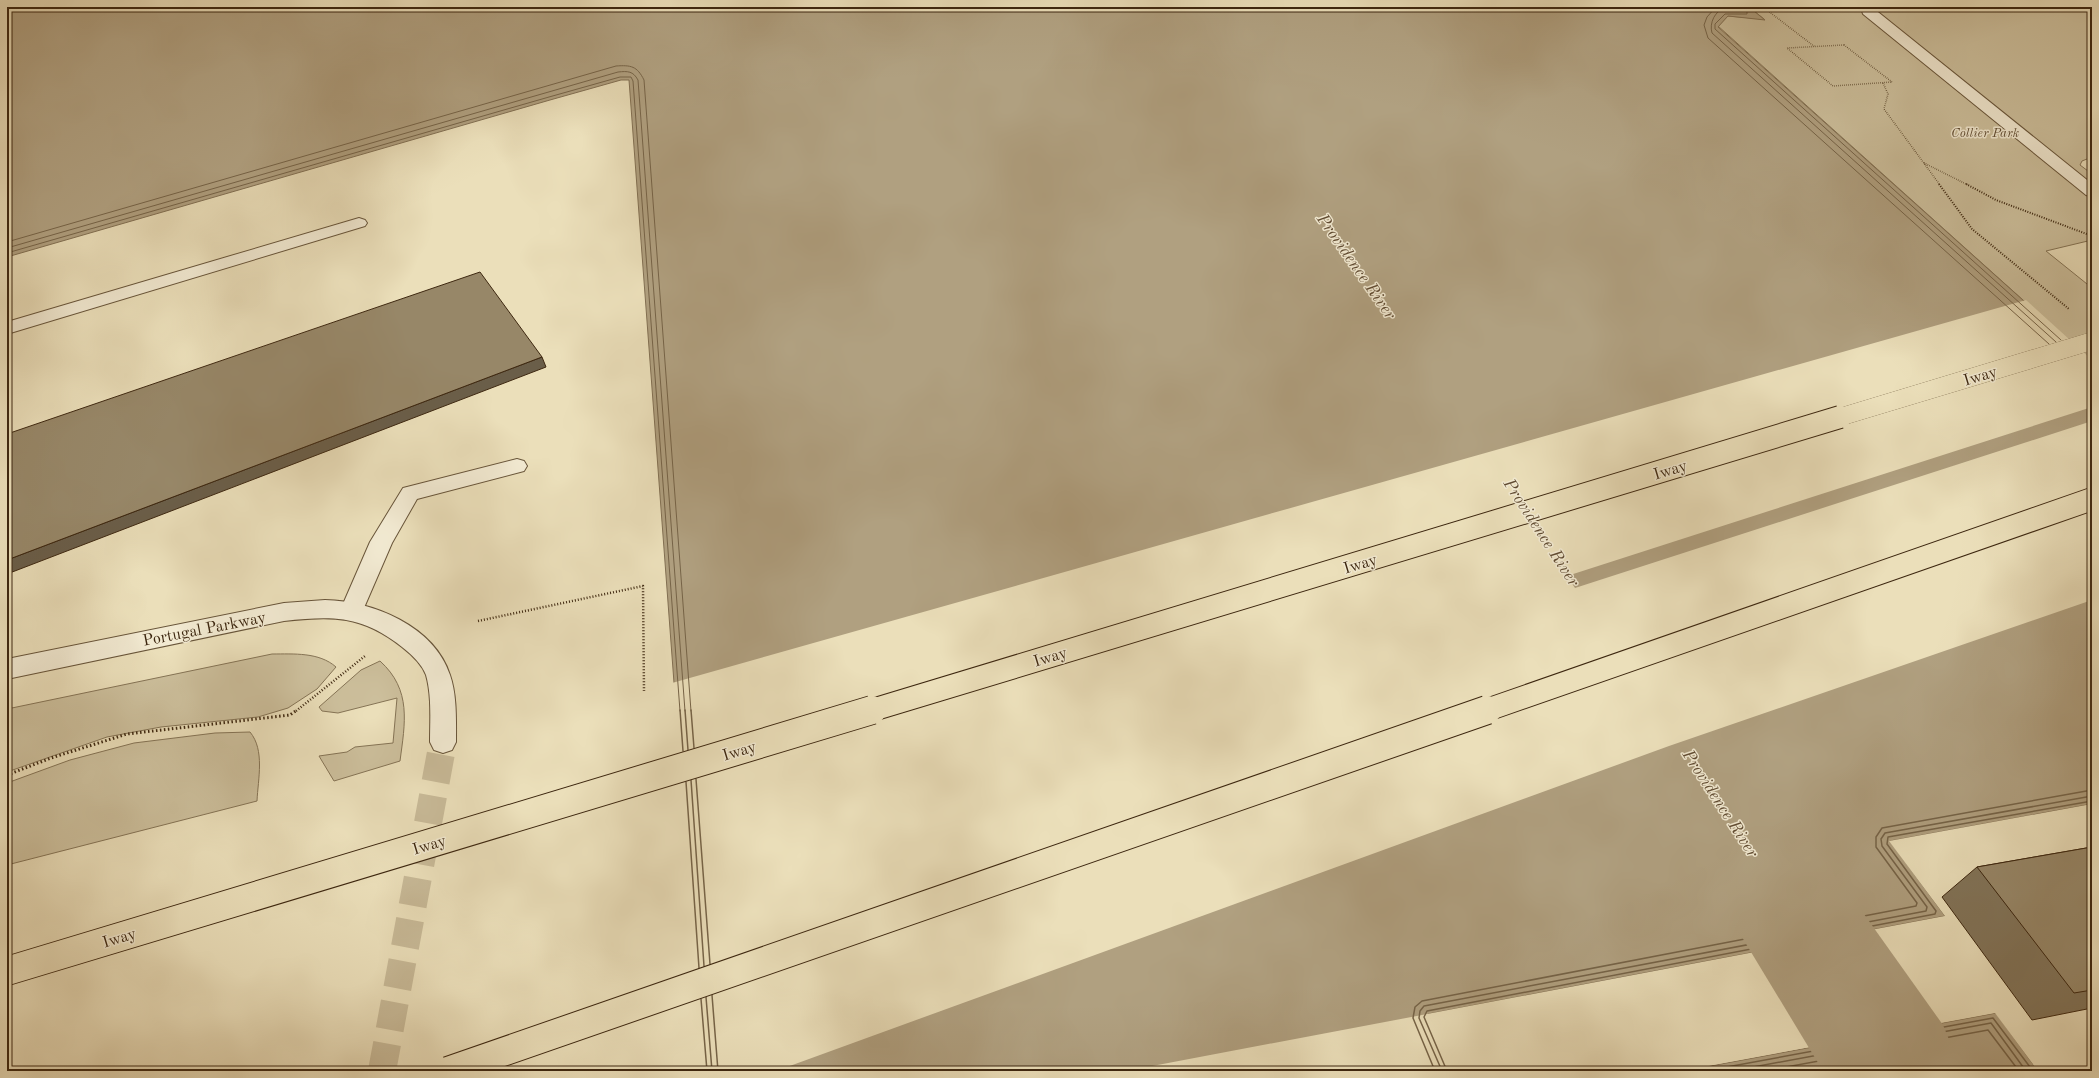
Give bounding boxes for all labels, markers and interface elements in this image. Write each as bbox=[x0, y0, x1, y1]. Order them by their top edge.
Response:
park label: Collier Park bbox=[1951, 127, 2019, 140]
water label: Providence River bbox=[1313, 210, 1399, 323]
street label: Iway bbox=[1962, 364, 2000, 390]
street label: Iway bbox=[1652, 458, 1690, 484]
water label: Providence River bbox=[1499, 475, 1582, 590]
street label: Iway bbox=[1342, 552, 1380, 578]
street label: Portugal Parkway bbox=[141, 610, 268, 650]
street label: Iway bbox=[1032, 645, 1070, 671]
street label: Iway bbox=[721, 739, 759, 765]
water label: Providence River bbox=[1678, 746, 1761, 861]
street label: Iway bbox=[411, 833, 449, 859]
street label: Iway bbox=[101, 926, 139, 952]

